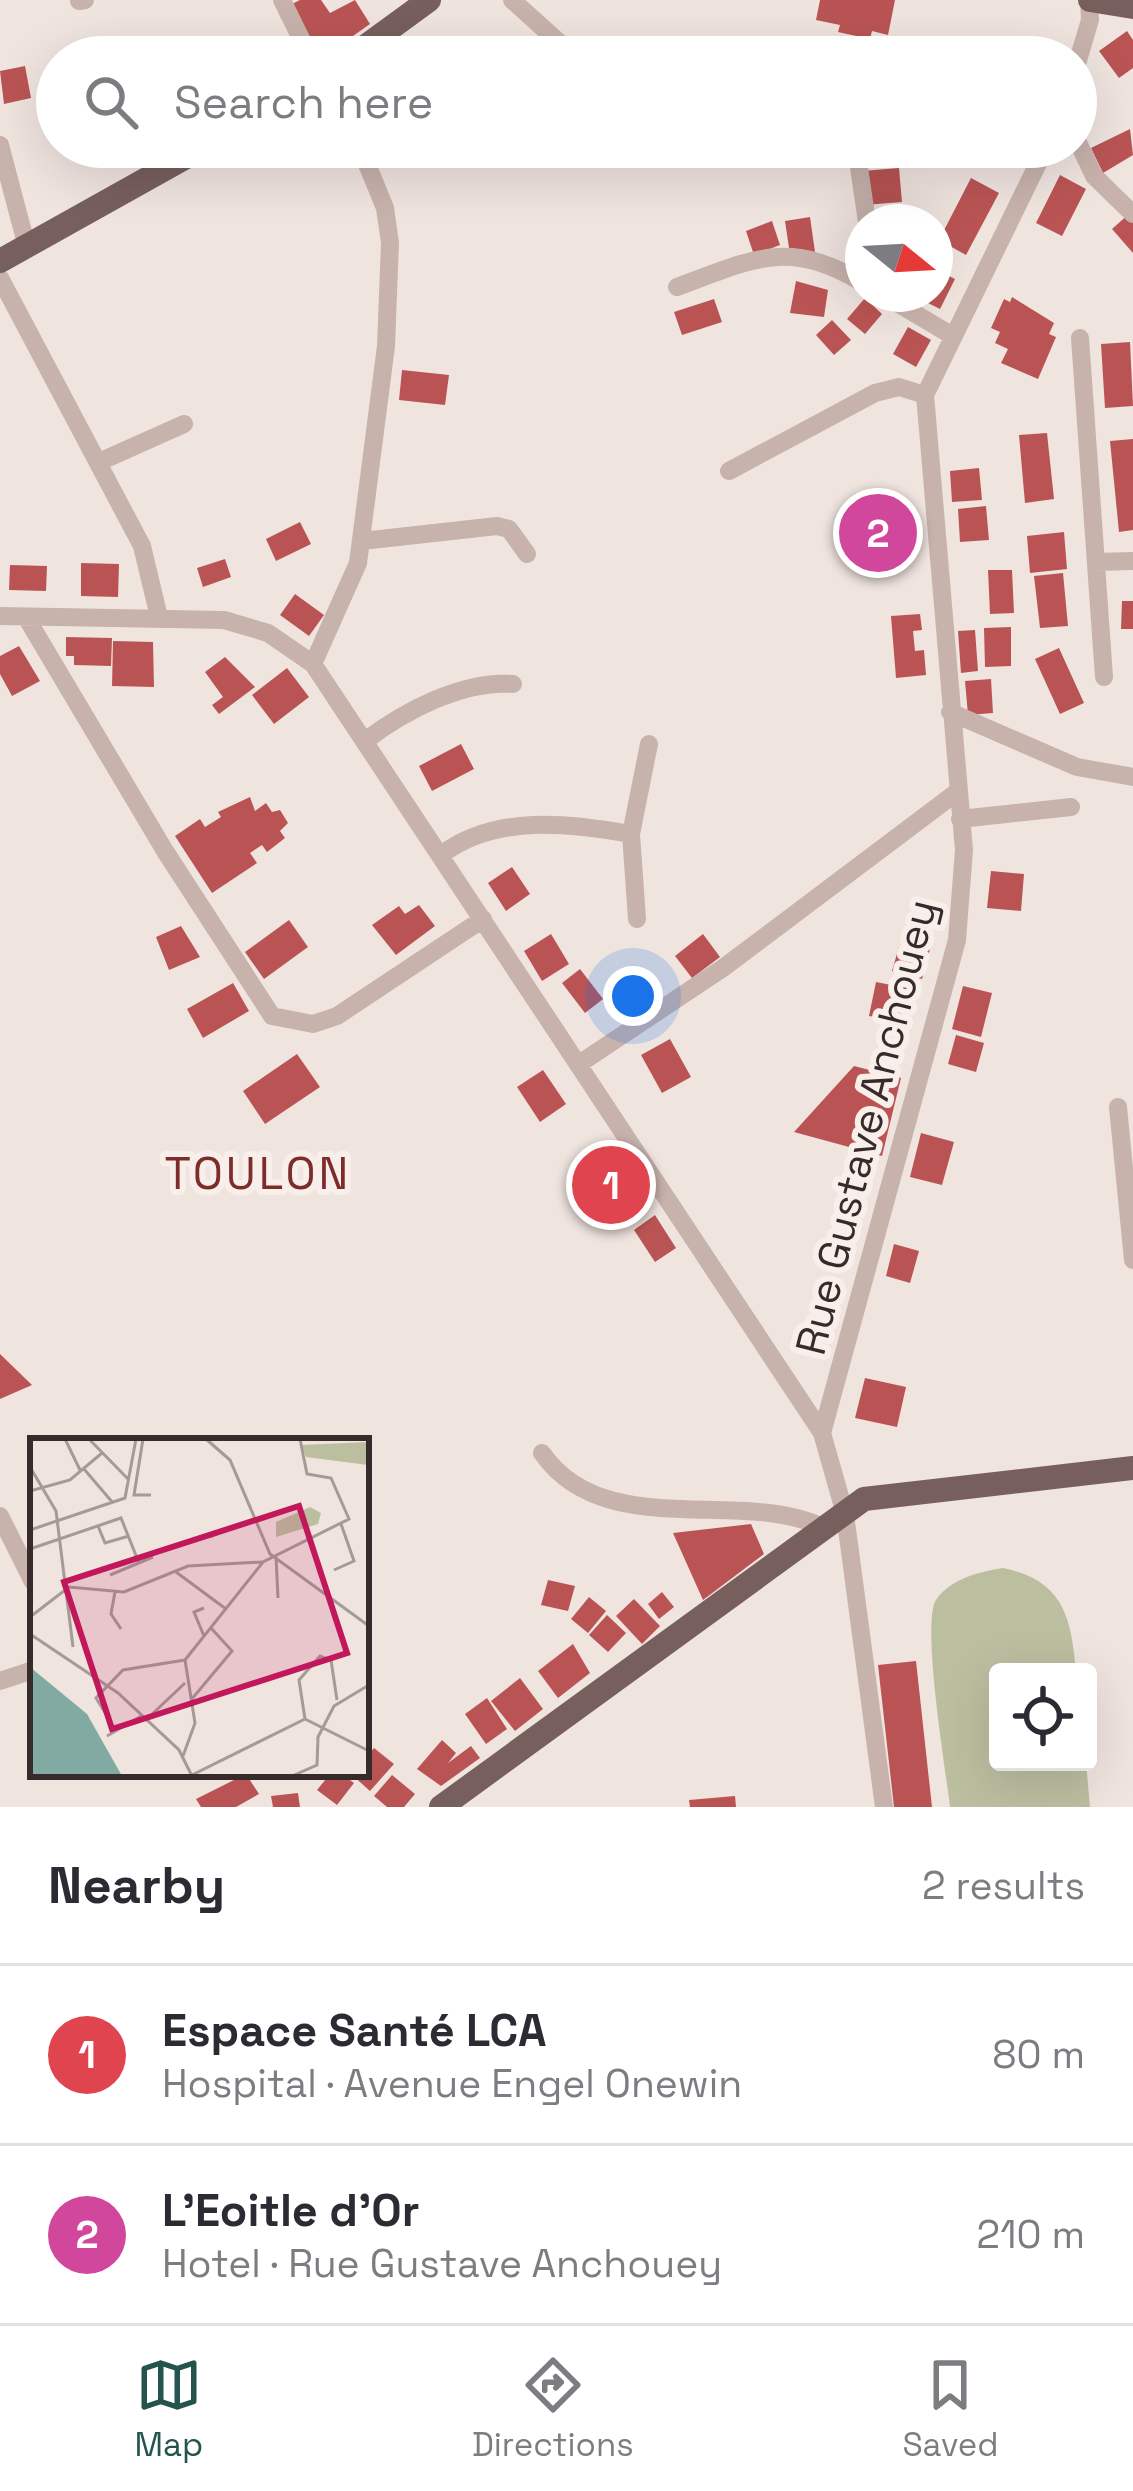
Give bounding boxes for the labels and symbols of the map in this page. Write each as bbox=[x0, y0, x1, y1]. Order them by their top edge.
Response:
north arrow bbox=[845, 204, 953, 312]
pin: 2 bbox=[839, 488, 917, 578]
street label: Rue Gustave Anchouey bbox=[784, 894, 948, 1360]
your location bbox=[603, 966, 663, 1026]
pin: 1 bbox=[572, 1140, 650, 1230]
district label: TOULON bbox=[165, 1145, 351, 1202]
inset map bbox=[30, 1438, 369, 1777]

